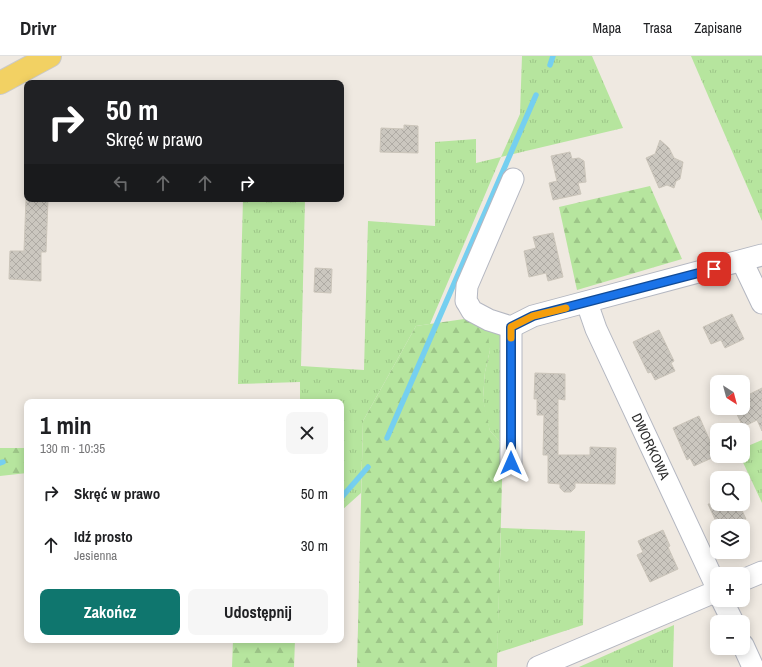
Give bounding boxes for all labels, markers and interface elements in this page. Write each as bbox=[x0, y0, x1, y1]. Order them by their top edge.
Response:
text: Drivr bbox=[20, 15, 56, 41]
text: Mapa bbox=[592, 19, 621, 37]
text: Trasa bbox=[643, 19, 672, 37]
text: Zapisane bbox=[694, 19, 742, 37]
text: 50 m bbox=[106, 91, 158, 129]
icon: right bbox=[40, 96, 92, 148]
text: Skręć w prawo bbox=[106, 127, 203, 152]
icon: left bbox=[110, 172, 132, 194]
icon: ahead bbox=[152, 172, 174, 194]
icon: ahead bbox=[194, 172, 216, 194]
icon: right bbox=[236, 172, 258, 194]
pin bbox=[697, 252, 731, 286]
icon: arrive bbox=[703, 258, 725, 280]
north arrow bbox=[710, 375, 750, 415]
map controls bbox=[710, 375, 750, 655]
text: 1 min bbox=[40, 409, 91, 441]
street label: DWORKOWA bbox=[628, 410, 674, 483]
button: close bbox=[286, 412, 328, 454]
button: sound bbox=[710, 423, 750, 463]
text: 130 m · 10:35 bbox=[40, 440, 105, 457]
position arrow bbox=[490, 442, 532, 484]
button: search bbox=[710, 471, 750, 511]
icon: right bbox=[40, 482, 62, 504]
text: Skręć w prawo bbox=[74, 483, 160, 504]
text: 50 m bbox=[301, 483, 328, 504]
button: layers bbox=[710, 519, 750, 559]
text: Idź prosto bbox=[74, 526, 133, 547]
icon: ahead bbox=[40, 534, 62, 556]
text: 30 m bbox=[301, 535, 328, 556]
text: Jesienna bbox=[74, 547, 117, 564]
button: + bbox=[710, 567, 750, 607]
button: Zakończ bbox=[40, 589, 180, 635]
button: Udostępnij bbox=[188, 589, 328, 635]
button: − bbox=[710, 615, 750, 655]

